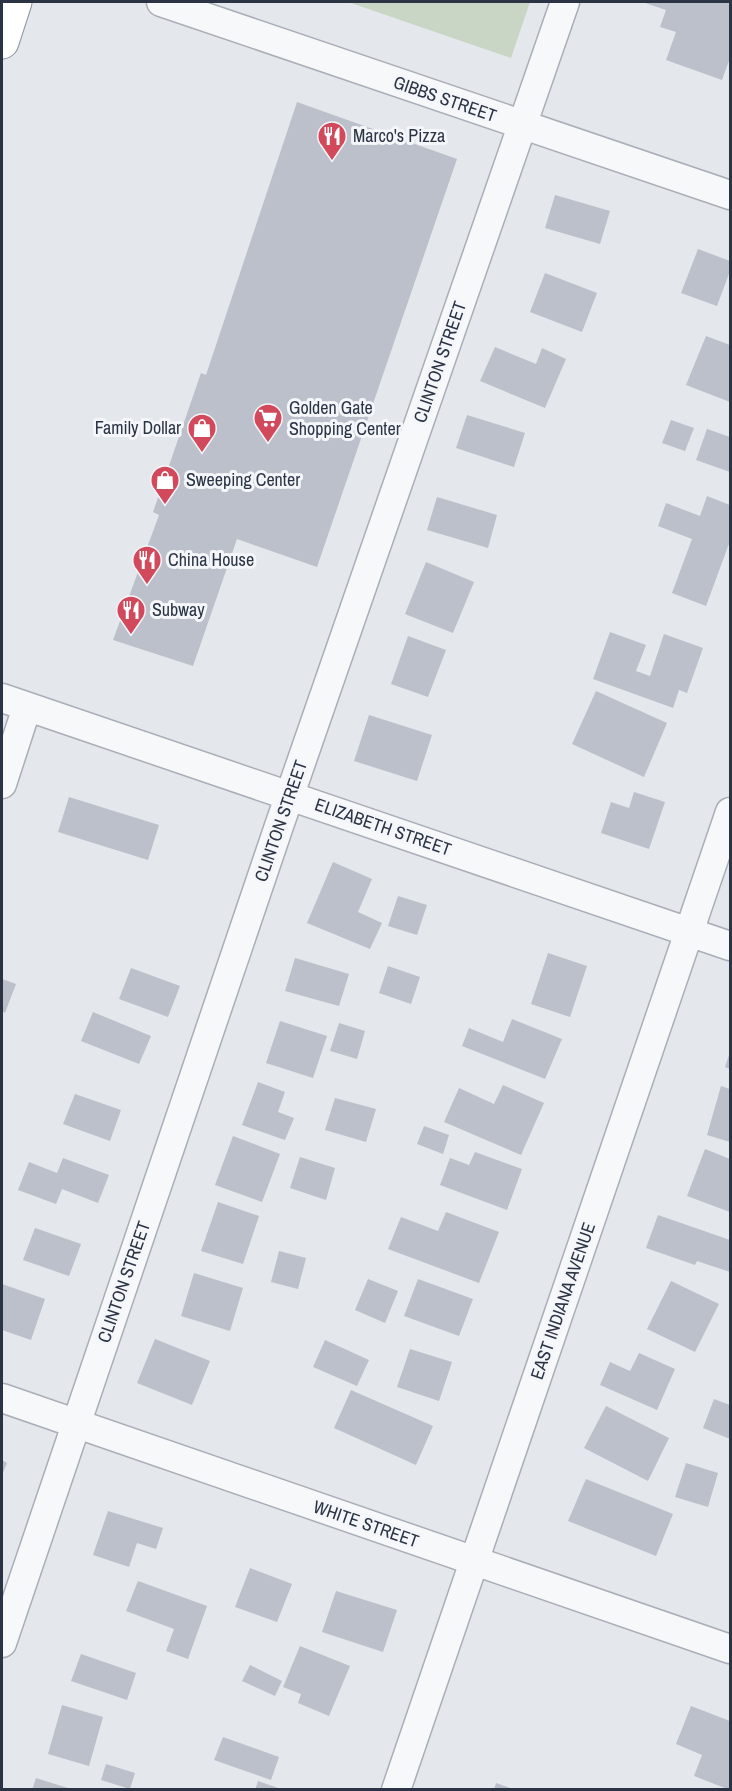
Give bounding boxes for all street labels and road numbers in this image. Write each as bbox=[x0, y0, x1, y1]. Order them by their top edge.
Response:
street label: GIBBS STREET bbox=[390, 69, 500, 128]
street label: CLINTON STREET bbox=[407, 298, 472, 426]
street label: CLINTON STREET bbox=[248, 757, 313, 885]
street label: ELIZABETH STREET bbox=[312, 791, 455, 862]
street label: CLINTON STREET bbox=[91, 1218, 156, 1346]
street label: EAST INDIANA AVENUE bbox=[524, 1219, 601, 1383]
street label: WHITE STREET bbox=[310, 1494, 422, 1553]

